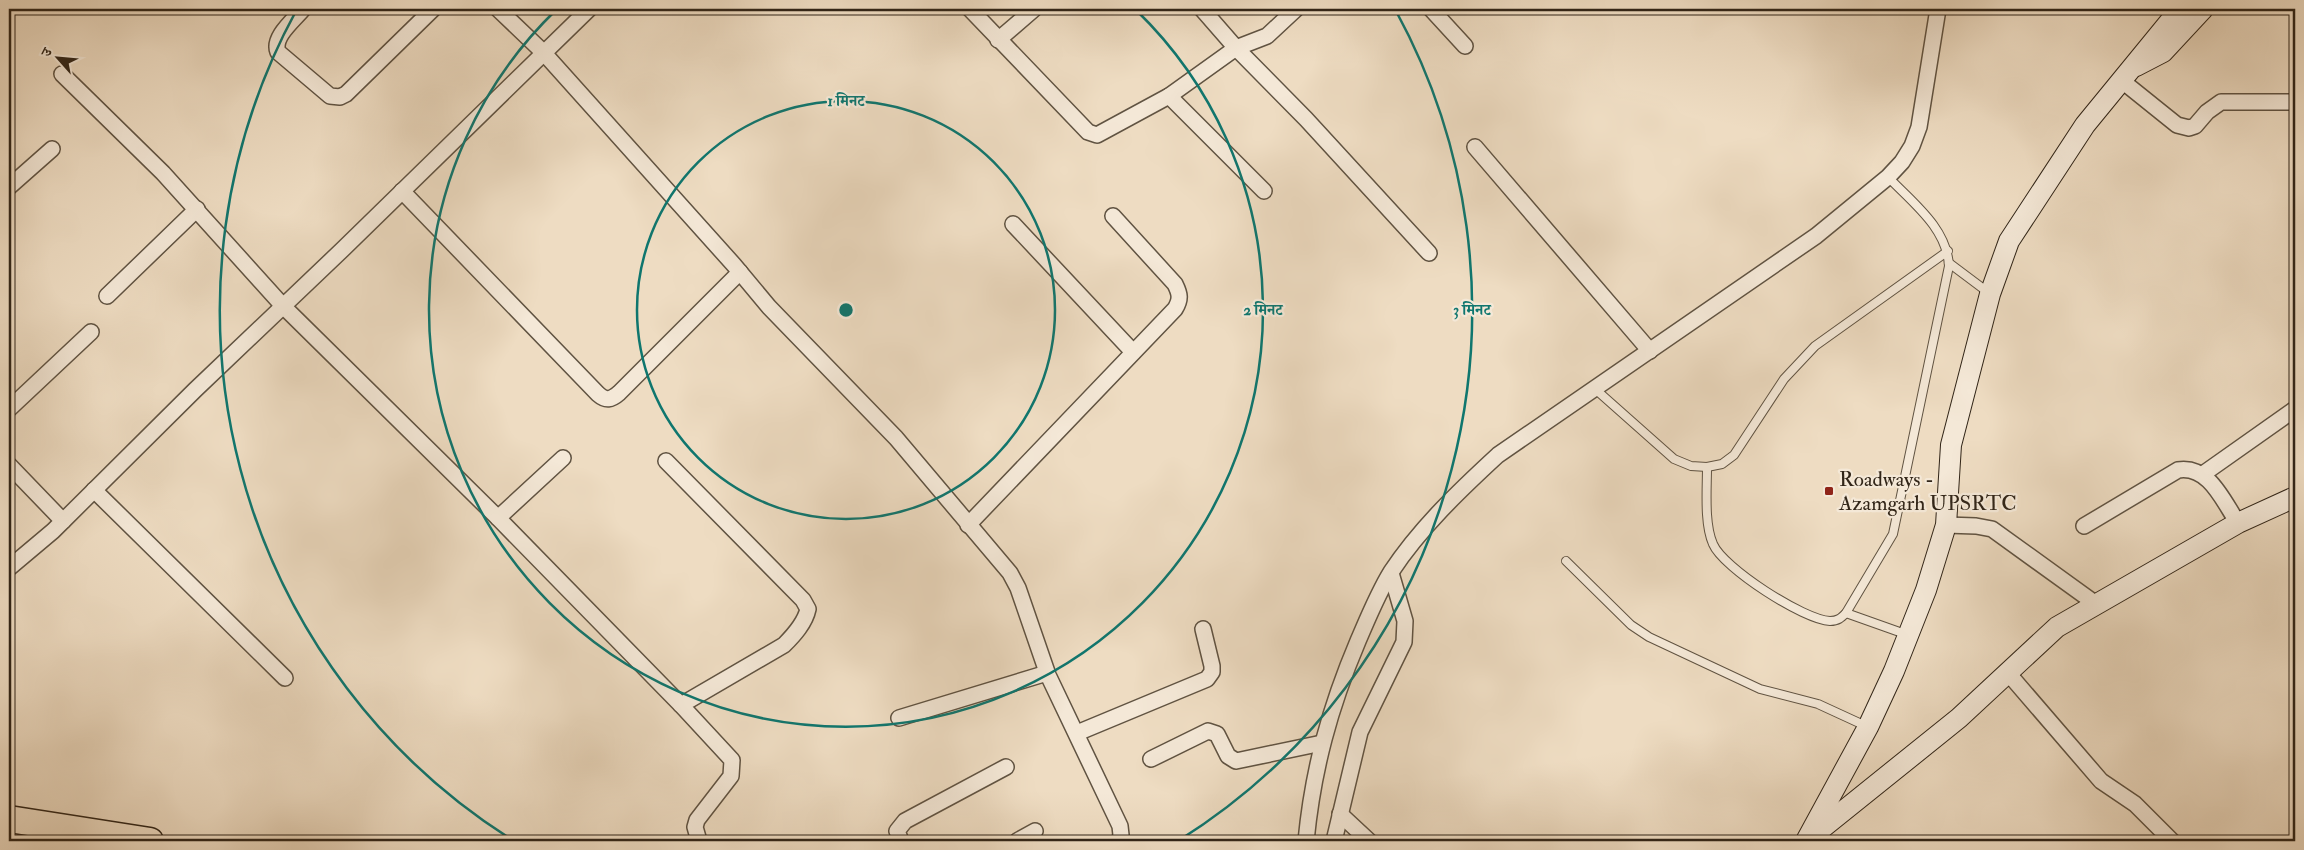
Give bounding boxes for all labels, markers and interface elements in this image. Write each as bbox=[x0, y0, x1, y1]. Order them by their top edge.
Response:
north arrow bbox=[32, 32, 82, 82]
text: उ bbox=[37, 45, 56, 60]
text: 1 मिनट bbox=[828, 92, 866, 111]
centre of rings bbox=[837, 301, 855, 319]
text: 2 मिनट bbox=[1243, 301, 1284, 320]
text: 3 मिनट bbox=[1453, 301, 1492, 320]
place label: Roadways - Azamgarh UPSRTC bbox=[1838, 466, 2017, 517]
marker: Roadways - Azamgarh UPSRTC bbox=[1823, 485, 1835, 497]

